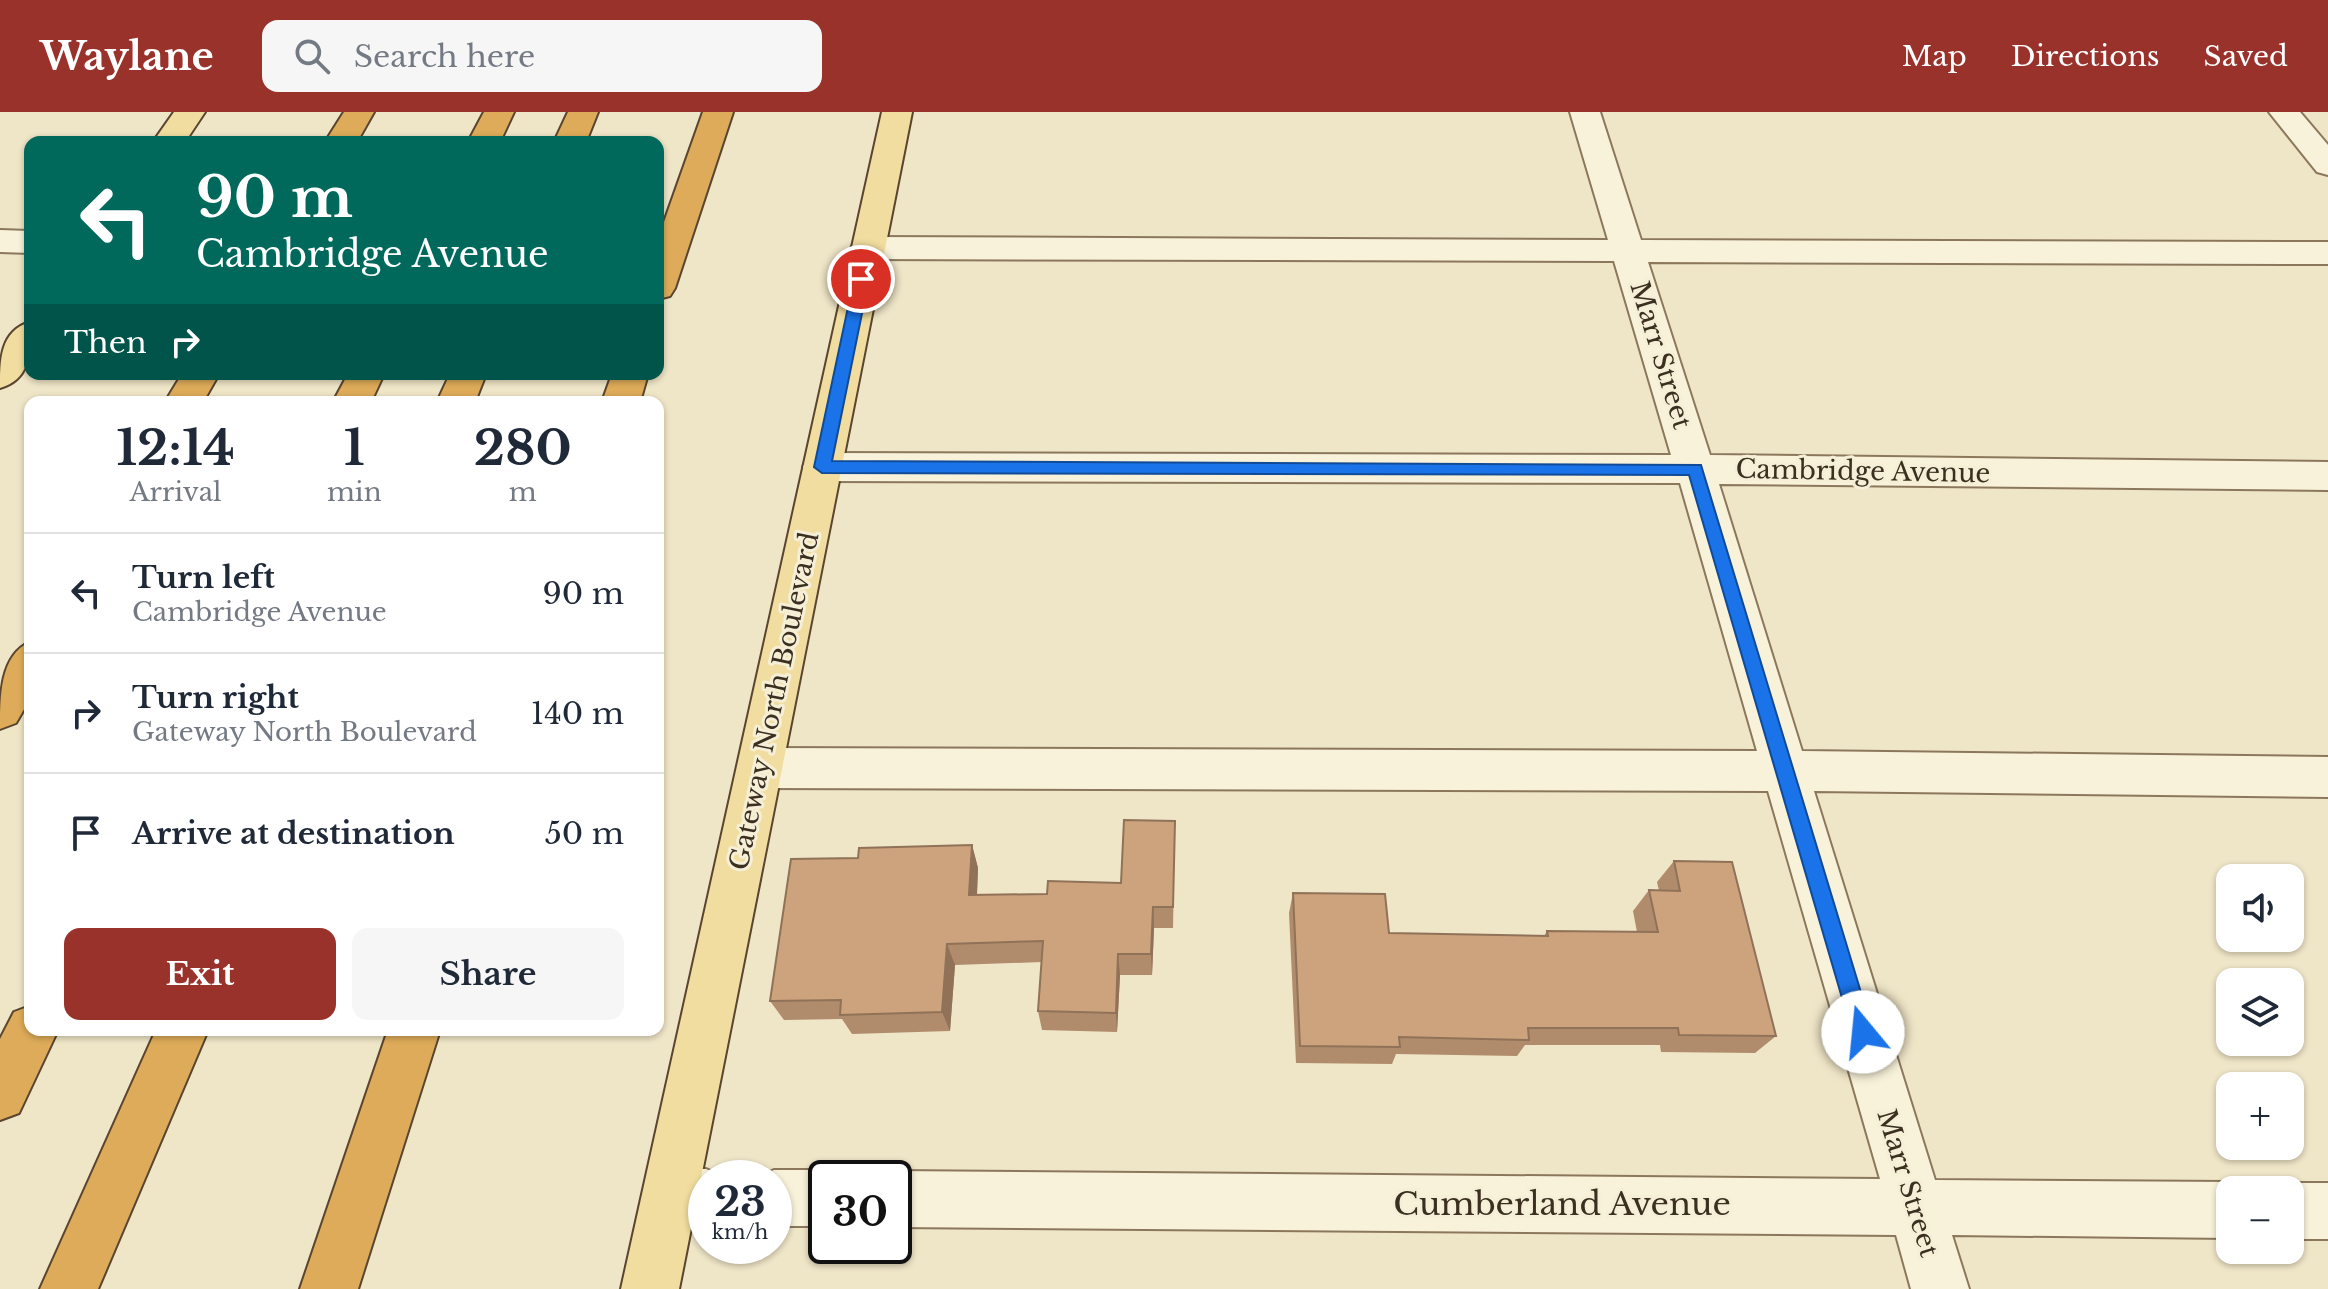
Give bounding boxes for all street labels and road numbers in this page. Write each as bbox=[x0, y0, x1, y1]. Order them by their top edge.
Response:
street label: Marr Street bbox=[1623, 277, 1699, 433]
street label: Cambridge Avenue bbox=[1735, 453, 1991, 489]
street label: Gateway North Boulevard bbox=[723, 529, 825, 873]
street label: Marr Street bbox=[1870, 1105, 1946, 1261]
street label: Cumberland Avenue bbox=[1393, 1184, 1731, 1224]

